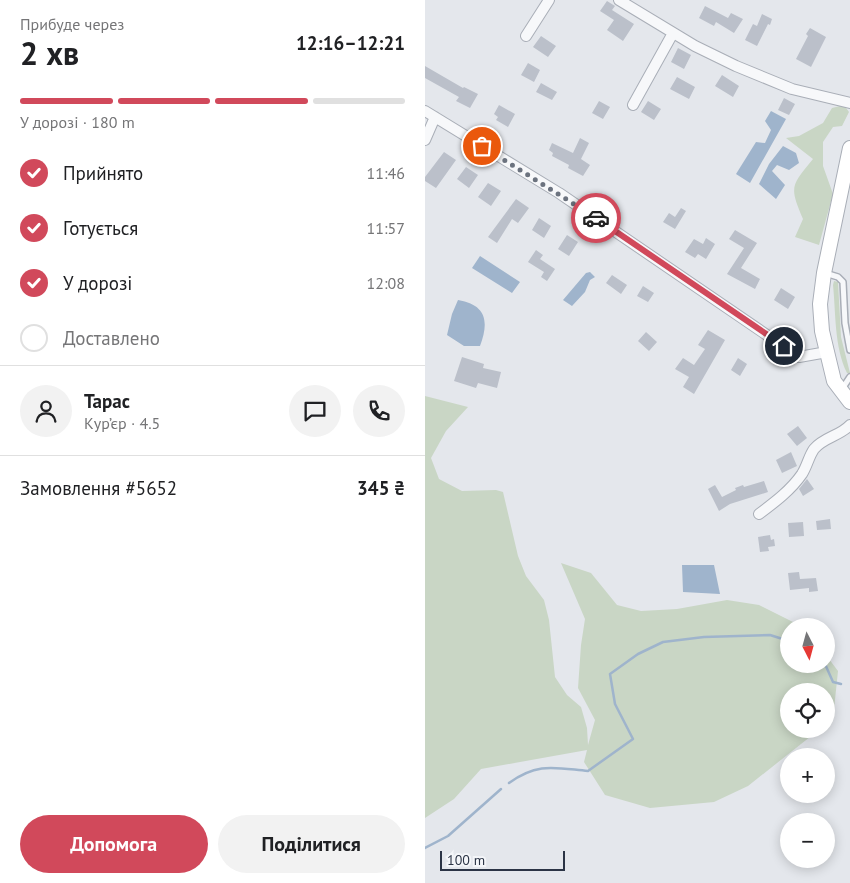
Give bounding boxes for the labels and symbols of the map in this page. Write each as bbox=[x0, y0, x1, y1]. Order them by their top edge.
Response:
pin bbox=[461, 125, 503, 167]
courier bbox=[571, 193, 621, 243]
pin bbox=[763, 325, 805, 367]
north arrow bbox=[780, 618, 835, 672]
scale bar bbox=[440, 848, 565, 871]

